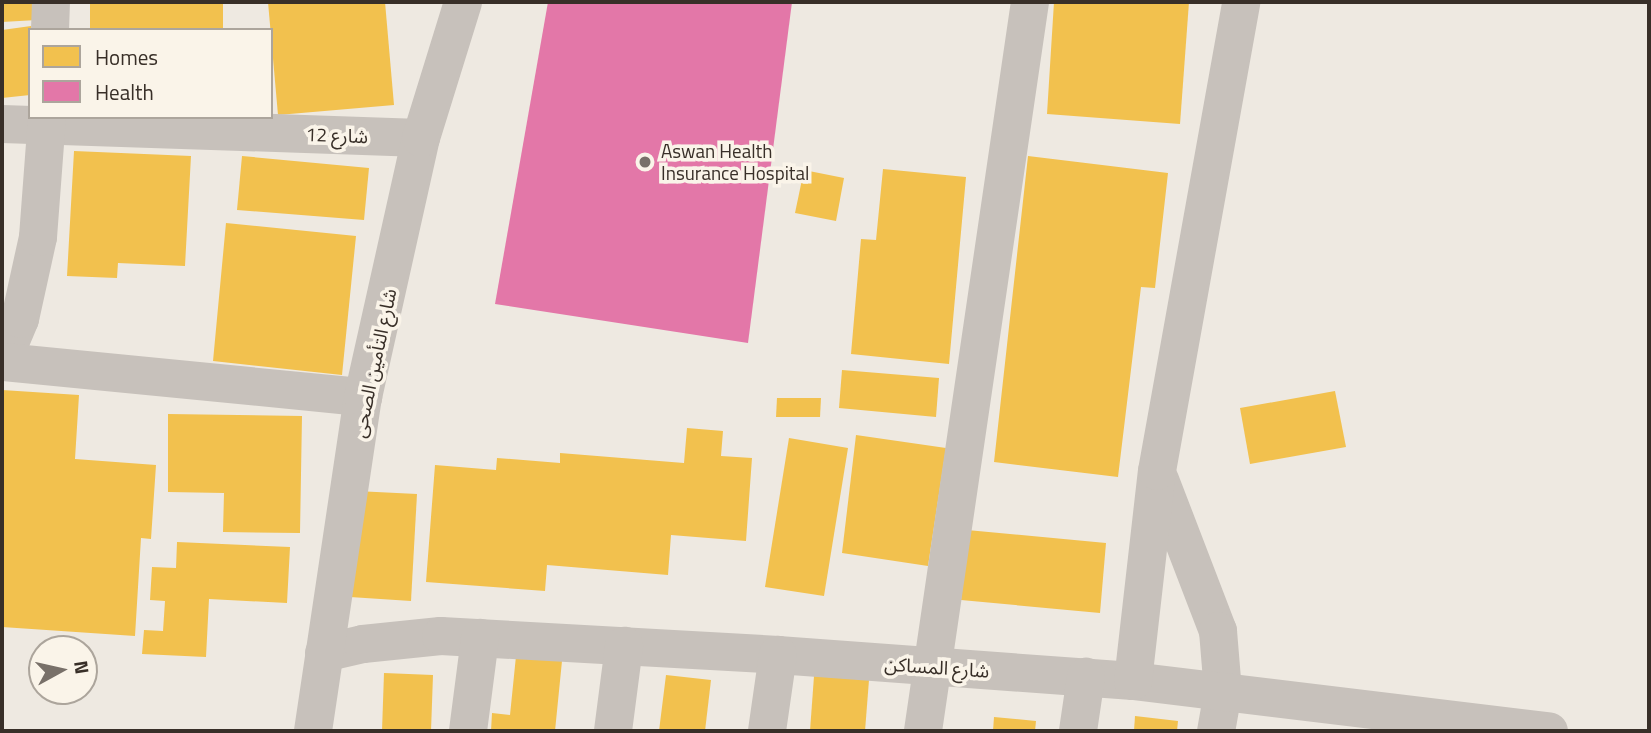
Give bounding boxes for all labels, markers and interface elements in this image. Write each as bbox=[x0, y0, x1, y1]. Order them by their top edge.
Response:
legend bbox=[28, 28, 273, 119]
text: Homes bbox=[95, 41, 158, 73]
text: Health bbox=[95, 76, 154, 108]
street label: شارع 12 bbox=[305, 123, 369, 147]
place label: Aswan Health Insurance Hospital bbox=[661, 140, 809, 184]
marker: Aswan Health Insurance Hospital bbox=[635, 152, 655, 172]
street label: شارع التأمين الصحى bbox=[347, 286, 401, 440]
north arrow bbox=[28, 635, 98, 705]
street label: شارع المساكن bbox=[884, 652, 990, 682]
text: N bbox=[67, 659, 98, 676]

